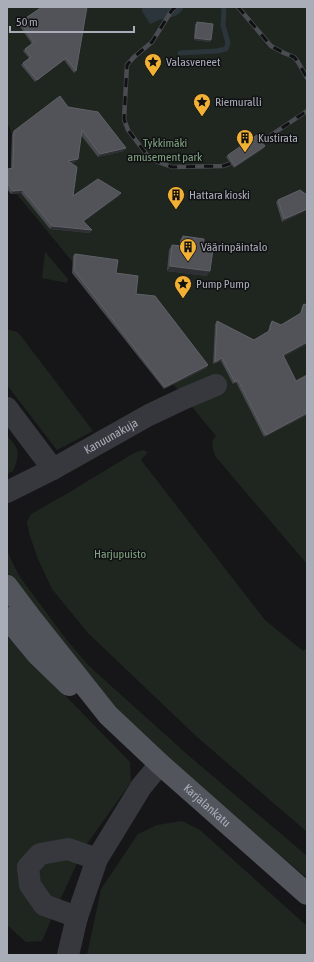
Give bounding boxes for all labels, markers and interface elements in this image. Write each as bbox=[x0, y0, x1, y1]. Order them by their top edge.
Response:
scale bar bbox=[10, 8, 134, 34]
text: 50 m bbox=[16, 15, 38, 29]
place icon: Valasveneet bbox=[143, 52, 163, 77]
place label: Valasveneet bbox=[166, 55, 221, 69]
place icon: Riemuralli bbox=[192, 92, 212, 117]
place label: Riemuralli bbox=[215, 95, 262, 109]
building icon: Kustirata bbox=[235, 128, 255, 153]
place label: Kustirata bbox=[258, 131, 298, 145]
park label: Tykkimäki amusement park bbox=[128, 136, 203, 164]
building icon: Hattara kioski bbox=[166, 185, 186, 210]
place label: Hattara kioski bbox=[189, 188, 250, 202]
building icon: Väärinpäintalo bbox=[178, 237, 198, 262]
place label: Väärinpäintalo bbox=[201, 240, 268, 254]
place icon: Pump Pump bbox=[173, 274, 193, 299]
place label: Pump Pump bbox=[196, 277, 250, 291]
street label: Kanuunakuja bbox=[82, 416, 140, 457]
park label: Harjupuisto bbox=[94, 547, 146, 561]
street label: Karjalankatu bbox=[181, 781, 233, 830]

